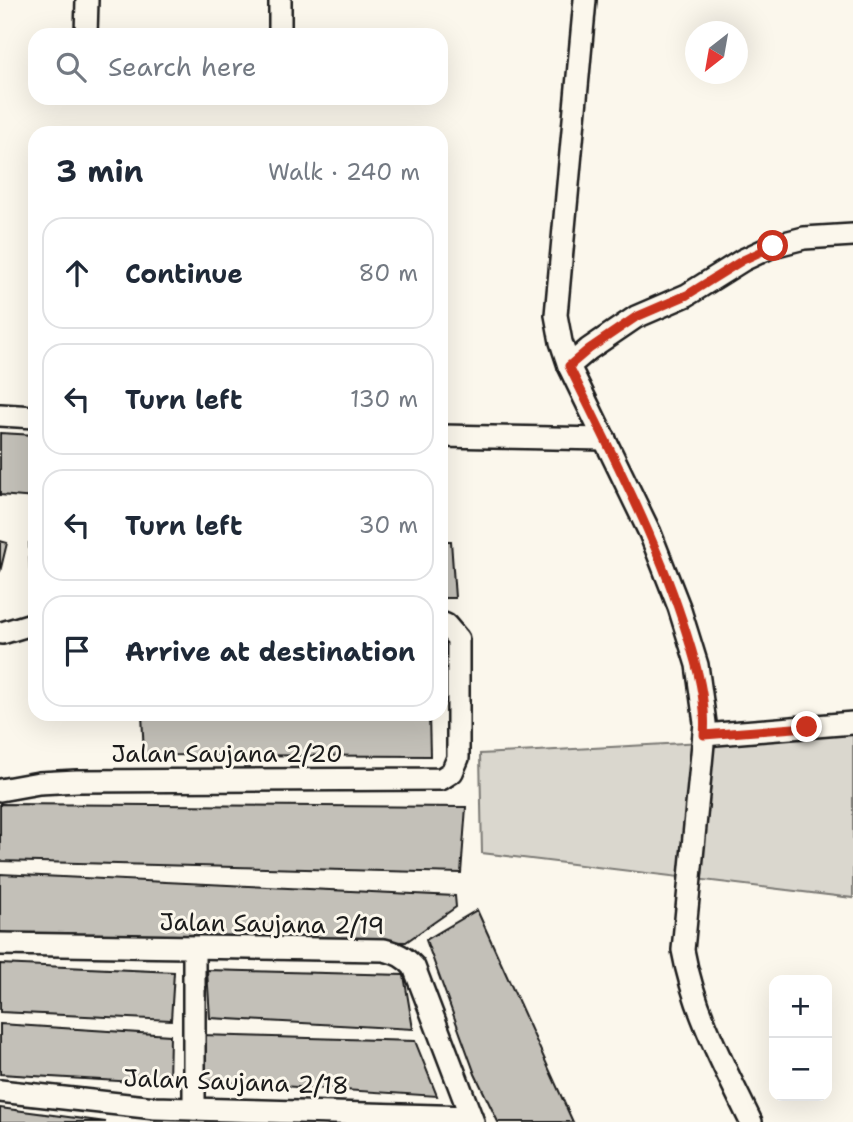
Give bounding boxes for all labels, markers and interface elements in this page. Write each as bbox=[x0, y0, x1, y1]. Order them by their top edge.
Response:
north arrow bbox=[685, 21, 748, 84]
search box bbox=[28, 28, 448, 105]
icon: search bbox=[52, 48, 90, 86]
text: Search here bbox=[108, 49, 257, 84]
text: 3 min bbox=[56, 151, 143, 192]
text: Walk · 240 m bbox=[268, 157, 420, 187]
route start bbox=[757, 230, 788, 261]
icon: ahead bbox=[58, 254, 96, 292]
text: Continue bbox=[125, 256, 243, 291]
text: 80 m bbox=[359, 258, 418, 288]
icon: left bbox=[58, 380, 96, 418]
text: Turn left bbox=[125, 382, 242, 417]
text: 130 m bbox=[350, 384, 418, 414]
icon: left bbox=[58, 506, 96, 544]
text: Turn left bbox=[125, 508, 242, 543]
text: 30 m bbox=[359, 510, 418, 540]
icon: arrive bbox=[58, 632, 96, 670]
text: Arrive at destination bbox=[125, 634, 415, 669]
route end bbox=[791, 711, 822, 742]
street label: Jalan Saujana 2/20 bbox=[111, 738, 343, 770]
street label: Jalan Saujana 2/19 bbox=[159, 906, 385, 942]
map controls bbox=[769, 975, 832, 1101]
button: + bbox=[769, 975, 832, 1038]
button: − bbox=[769, 1038, 832, 1101]
street label: Jalan Saujana 2/18 bbox=[123, 1062, 349, 1102]

